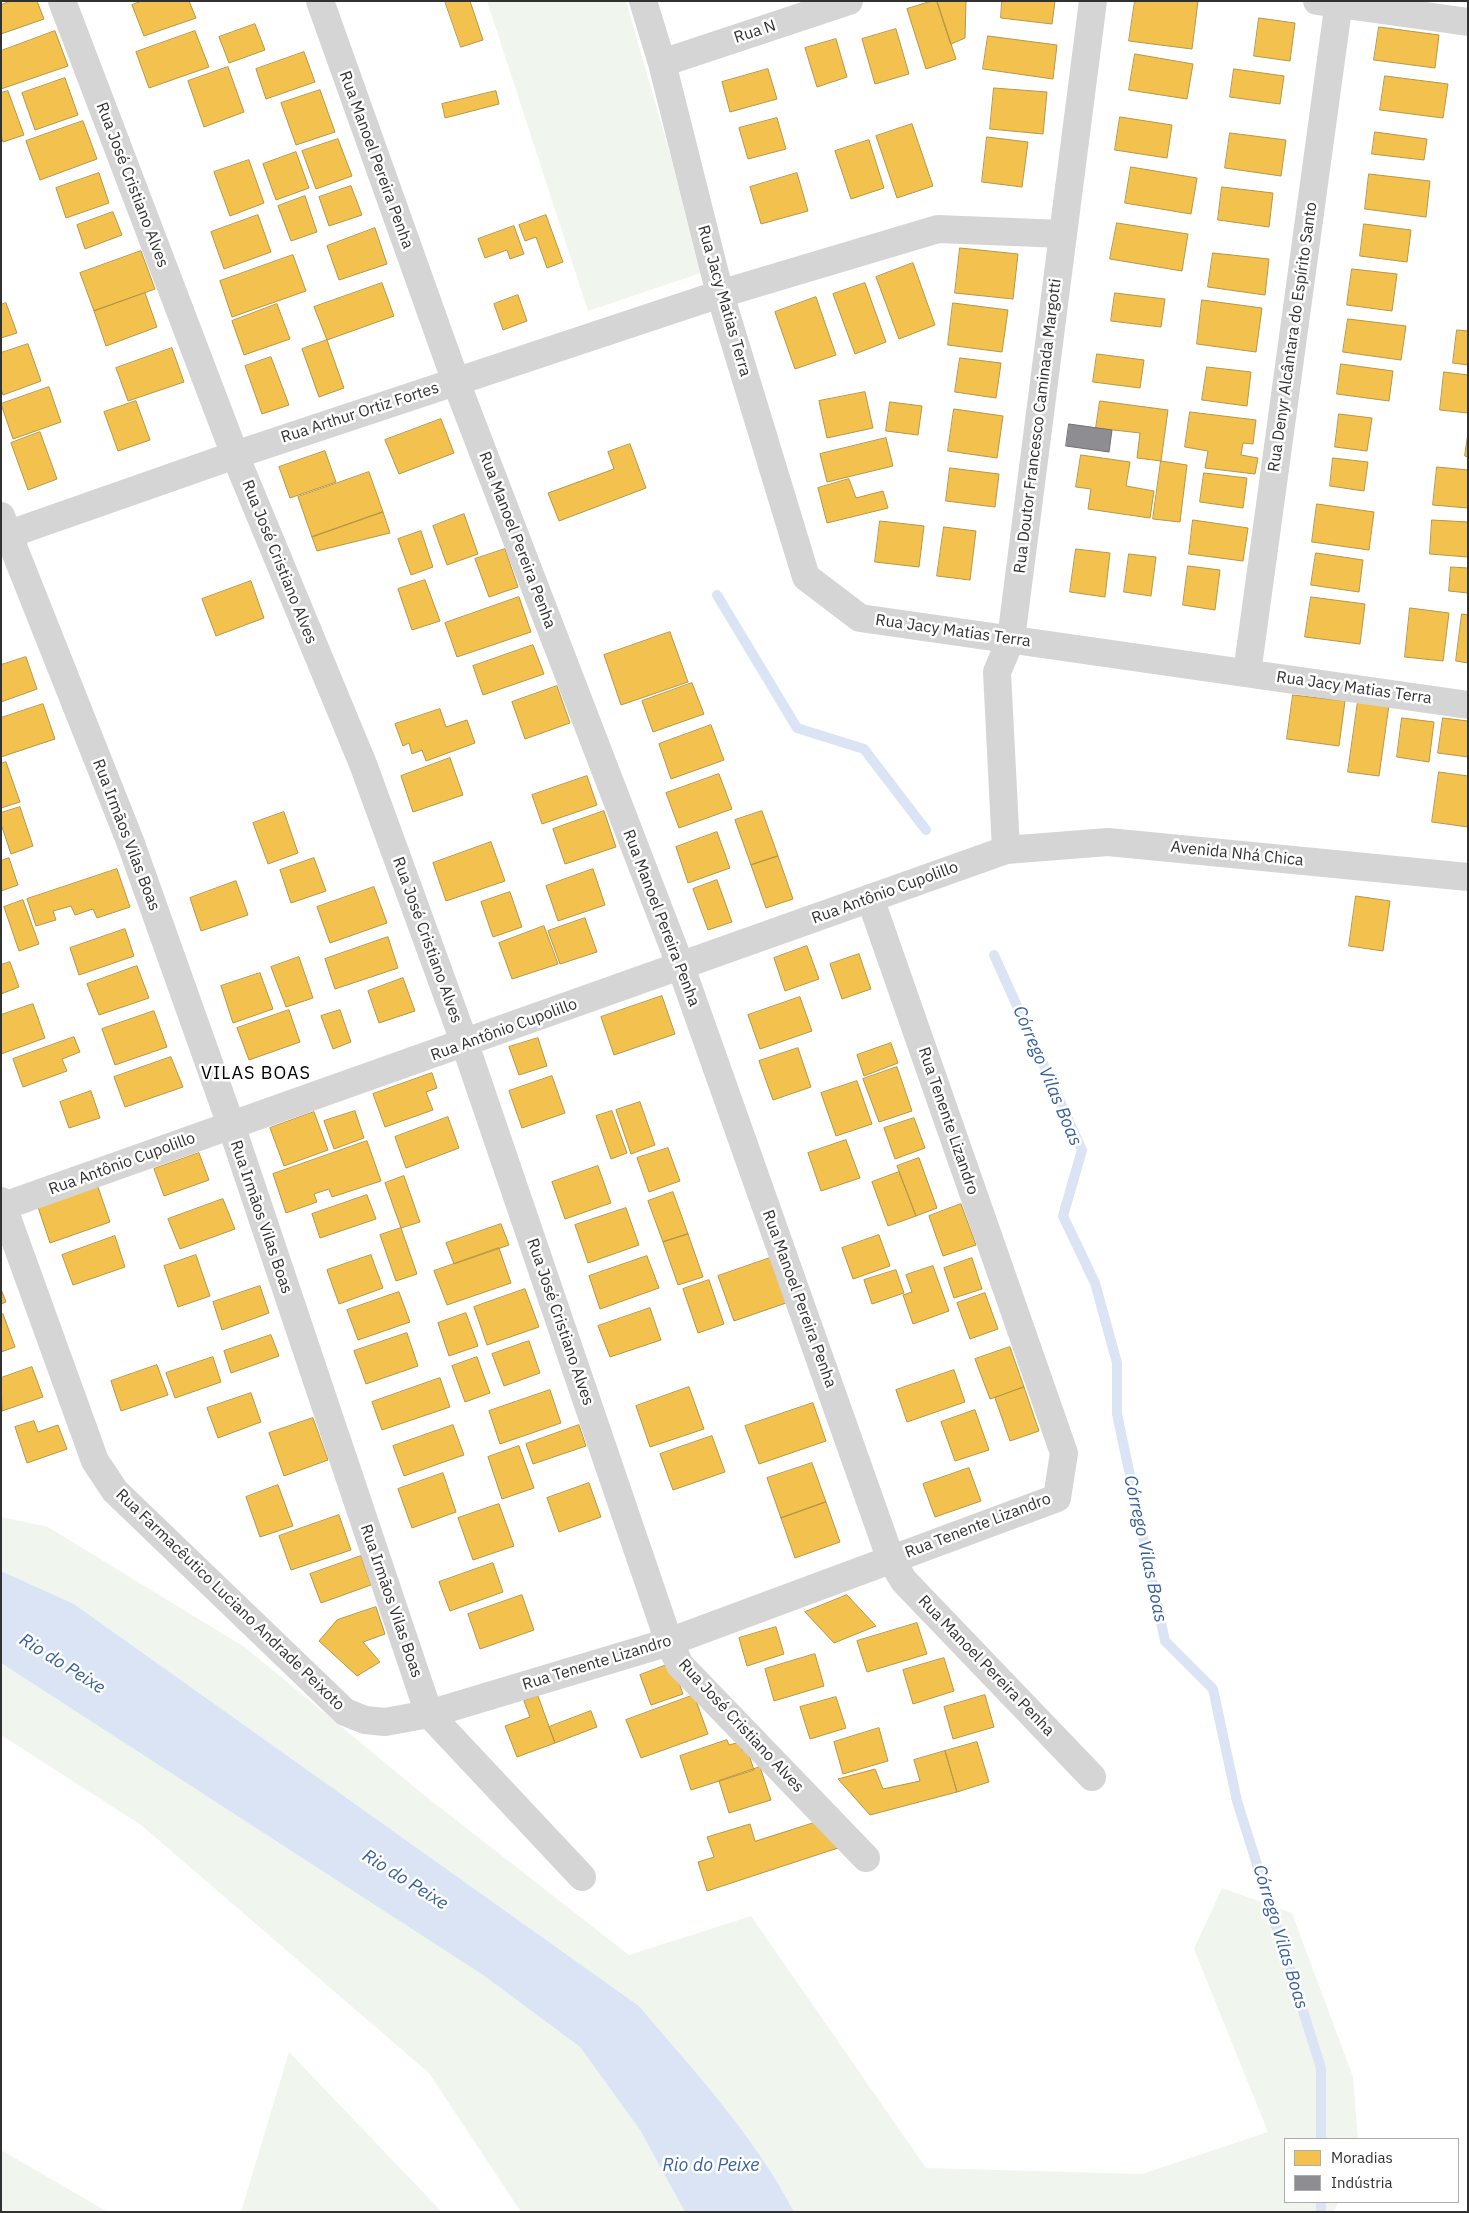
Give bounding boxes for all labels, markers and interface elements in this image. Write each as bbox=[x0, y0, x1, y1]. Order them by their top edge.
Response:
street label: Rua N bbox=[732, 16, 778, 48]
street label: Rua Manoel Pereira Penha bbox=[335, 68, 417, 252]
street label: Rua José Cristiano Alves bbox=[92, 100, 172, 270]
street label: Rua Denyr Alcântara do Espírito Santo bbox=[1265, 201, 1321, 473]
street label: Rua Jacy Matias Terra bbox=[693, 223, 755, 379]
street label: Rua Doutor Francesco Caminada Margotti bbox=[1010, 277, 1066, 575]
street label: Rua Arthur Ortiz Fortes bbox=[279, 378, 441, 448]
street label: Rua Manoel Pereira Penha bbox=[474, 449, 560, 631]
street label: Rua José Cristiano Alves bbox=[237, 477, 321, 647]
street label: Rua Jacy Matias Terra bbox=[874, 611, 1032, 651]
street label: Rua Jacy Matias Terra bbox=[1275, 668, 1433, 708]
street label: Rua Irmãos Vilas Boas bbox=[88, 756, 164, 914]
street label: Rua Manoel Pereira Penha bbox=[618, 827, 704, 1009]
street label: Avenida Nhá Chica bbox=[1170, 837, 1304, 871]
street label: Rua José Cristiano Alves bbox=[388, 854, 466, 1026]
street label: Rua Antônio Cupolillo bbox=[809, 858, 961, 928]
street label: Rua Antônio Cupolillo bbox=[428, 995, 580, 1065]
water label: Córrego Vilas Boas bbox=[1008, 1003, 1086, 1149]
street label: Rua Tenente Lizandro bbox=[914, 1045, 982, 1197]
district label: VILAS BOAS bbox=[200, 1063, 312, 1085]
street label: Rua Antônio Cupolillo bbox=[46, 1129, 198, 1199]
street label: Rua Irmãos Vilas Boas bbox=[226, 1138, 296, 1296]
street label: Rua Manoel Pereira Penha bbox=[758, 1207, 840, 1391]
street label: Rua José Cristiano Alves bbox=[522, 1236, 598, 1408]
water label: Córrego Vilas Boas bbox=[1119, 1474, 1171, 1624]
street label: Rua Farmacêutico Luciano Andrade Peixoto bbox=[112, 1485, 348, 1715]
street label: Rua Tenente Lizandro bbox=[902, 1489, 1054, 1563]
street label: Rua Irmãos Vilas Boas bbox=[356, 1522, 426, 1680]
street label: Rua Manoel Pereira Penha bbox=[914, 1592, 1058, 1740]
water label: Rio do Peixe bbox=[15, 1629, 109, 1699]
street label: Rua Tenente Lizandro bbox=[520, 1631, 674, 1695]
street label: Rua José Cristiano Alves bbox=[674, 1655, 808, 1797]
water label: Rio do Peixe bbox=[358, 1845, 452, 1915]
water label: Córrego Vilas Boas bbox=[1248, 1862, 1312, 2012]
legend bbox=[1284, 2138, 1459, 2203]
text: Moradias bbox=[1331, 2148, 1393, 2167]
water label: Rio do Peixe bbox=[663, 2155, 759, 2177]
text: Indústria bbox=[1331, 2173, 1392, 2192]

